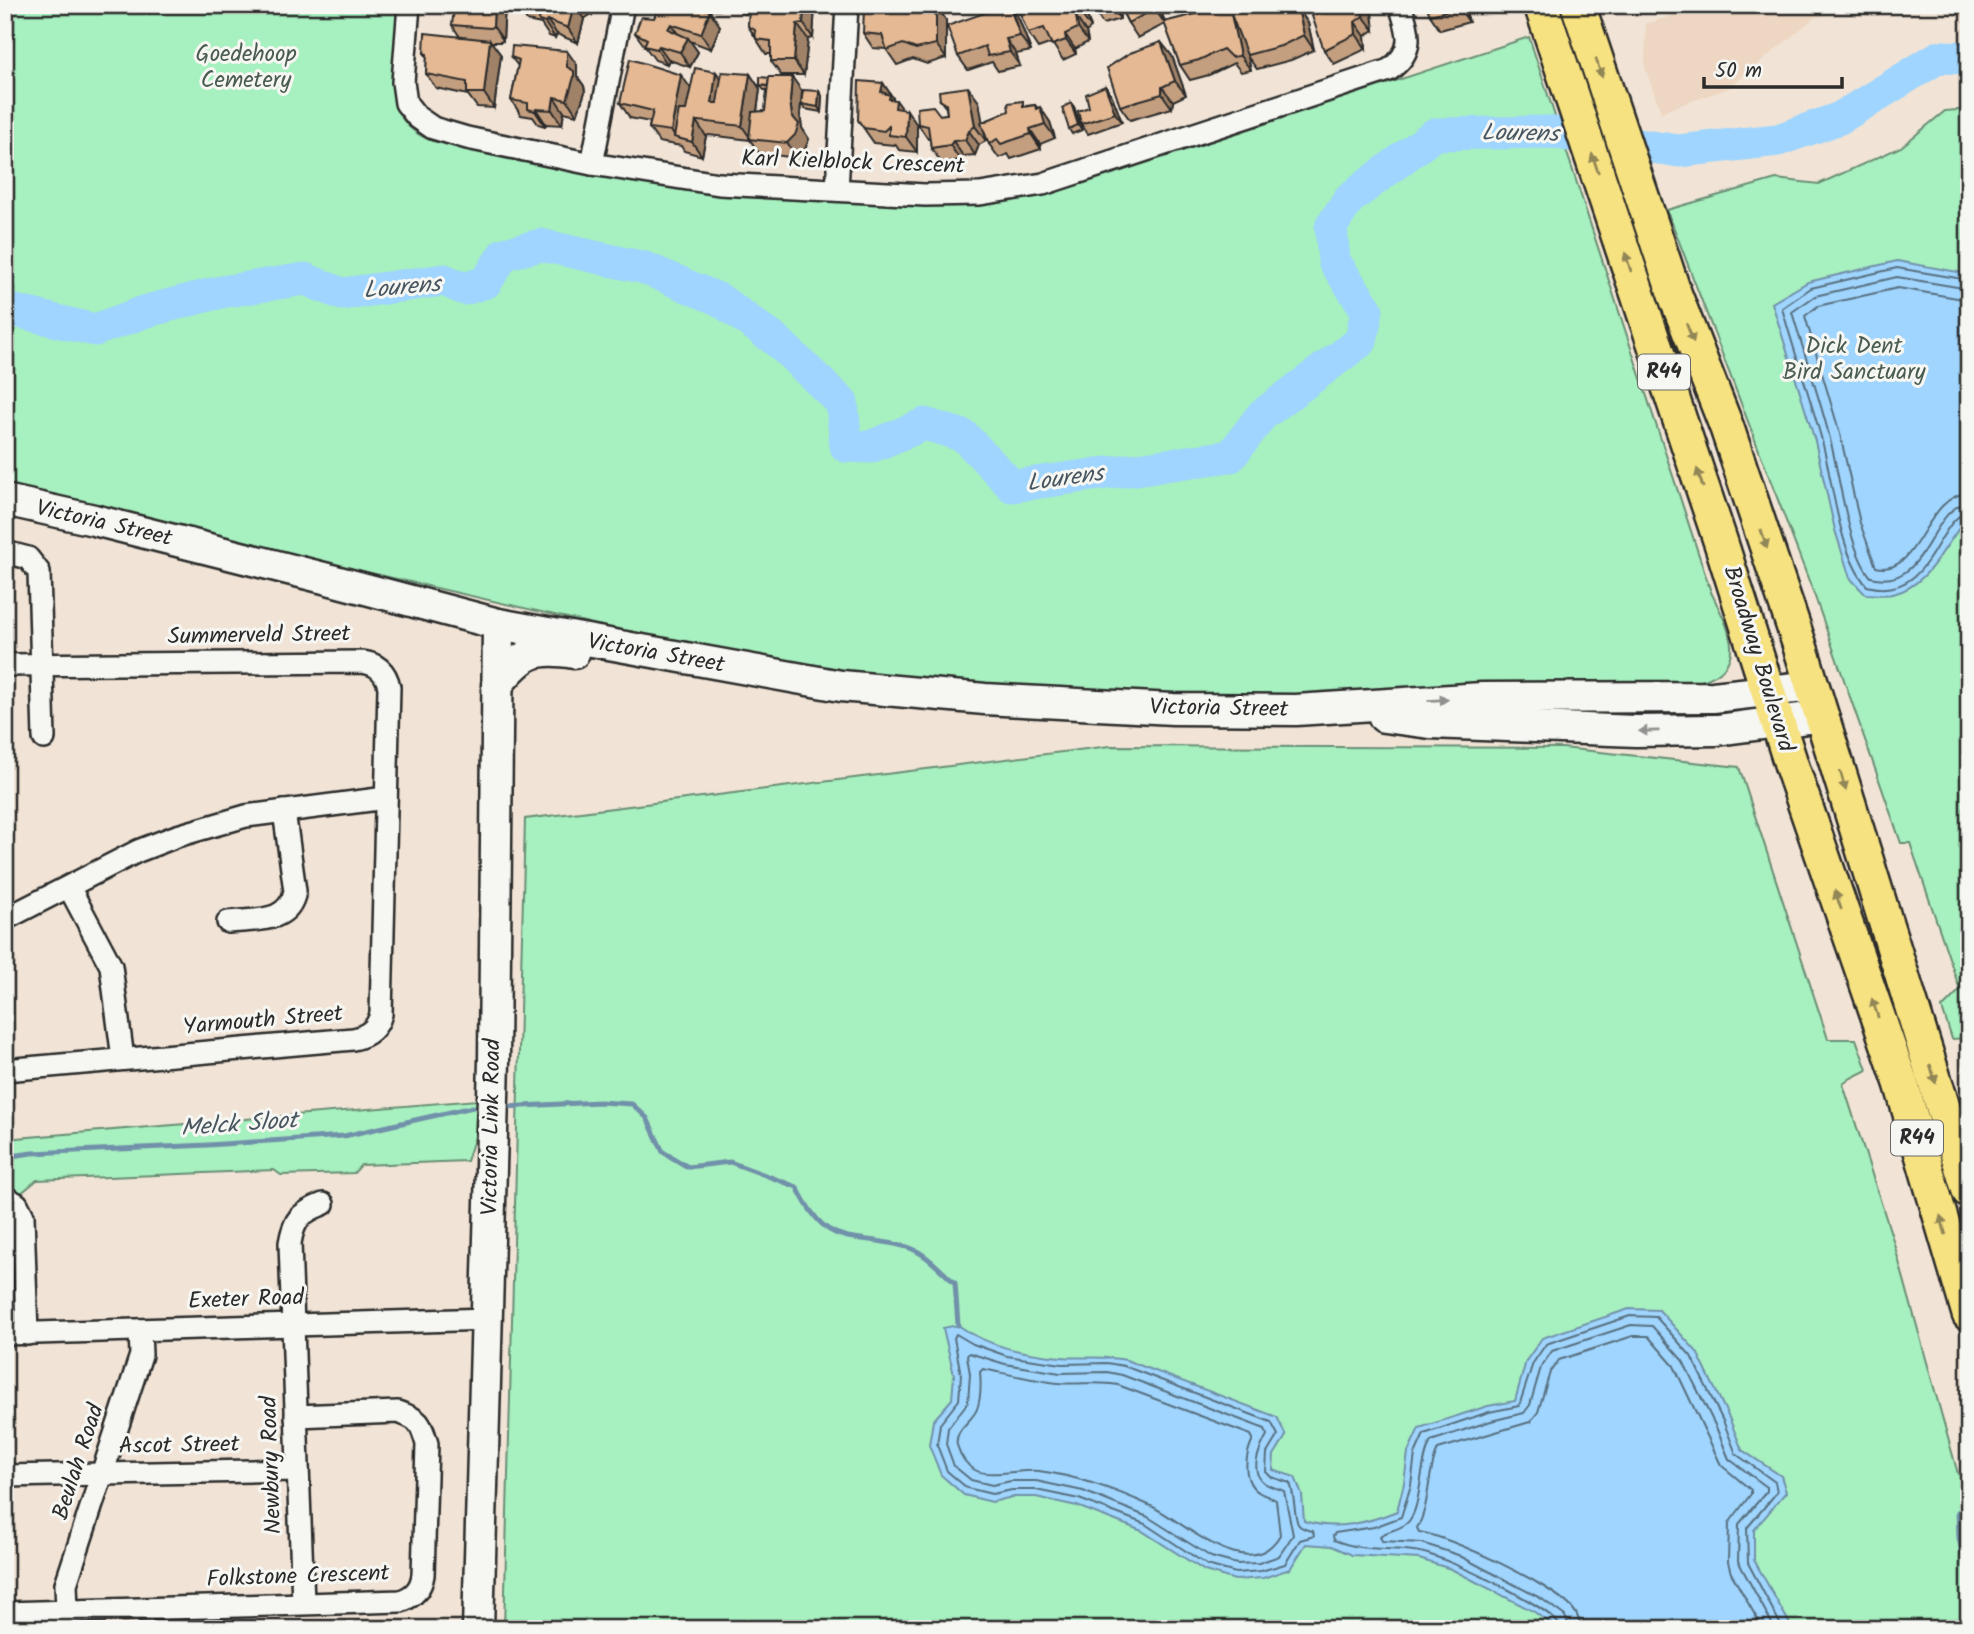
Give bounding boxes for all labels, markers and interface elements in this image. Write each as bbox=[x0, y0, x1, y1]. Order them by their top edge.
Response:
park label: Goedehoop Cemetery bbox=[196, 37, 296, 99]
scale bar bbox=[1704, 46, 1843, 90]
text: 50 m bbox=[1715, 55, 1762, 88]
one-way arrow bbox=[1594, 58, 1604, 79]
water label: Lourens bbox=[1481, 114, 1562, 154]
street label: Karl Kielblock Crescent bbox=[741, 141, 966, 185]
one-way arrow bbox=[1589, 153, 1599, 174]
one-way arrow bbox=[1622, 251, 1633, 272]
water label: Lourens bbox=[362, 265, 445, 311]
one-way arrow bbox=[1685, 322, 1696, 343]
park label: Dick Dent Bird Sanctuary bbox=[1782, 329, 1926, 391]
road number: R44 bbox=[1638, 354, 1690, 390]
water label: Lourens bbox=[1024, 454, 1109, 504]
one-way arrow bbox=[1694, 467, 1705, 488]
street label: Victoria Street bbox=[32, 491, 177, 557]
one-way arrow bbox=[1759, 528, 1770, 549]
street label: Broadway Boulevard bbox=[1713, 561, 1804, 757]
street label: Summerveld Street bbox=[167, 616, 352, 656]
street label: Victoria Street bbox=[585, 624, 728, 684]
street label: Victoria Street bbox=[1149, 690, 1290, 728]
one-way arrow bbox=[1427, 695, 1449, 706]
one-way arrow bbox=[1638, 725, 1660, 737]
one-way arrow bbox=[1838, 771, 1848, 792]
one-way arrow bbox=[1832, 890, 1843, 911]
street label: Yarmouth Street bbox=[182, 996, 345, 1046]
one-way arrow bbox=[1869, 997, 1880, 1018]
street label: Victoria Link Road bbox=[472, 1038, 512, 1216]
one-way arrow bbox=[1928, 1064, 1939, 1085]
water label: Melck Sloot bbox=[179, 1101, 302, 1149]
road number: R44 bbox=[1891, 1120, 1943, 1156]
one-way arrow bbox=[1937, 1214, 1947, 1235]
street label: Exeter Road bbox=[187, 1280, 305, 1320]
street label: Newbury Road bbox=[252, 1395, 292, 1535]
street label: Beulah Road bbox=[43, 1399, 115, 1525]
street label: Ascot Street bbox=[118, 1427, 241, 1465]
street label: Folkstone Crescent bbox=[206, 1556, 391, 1598]

